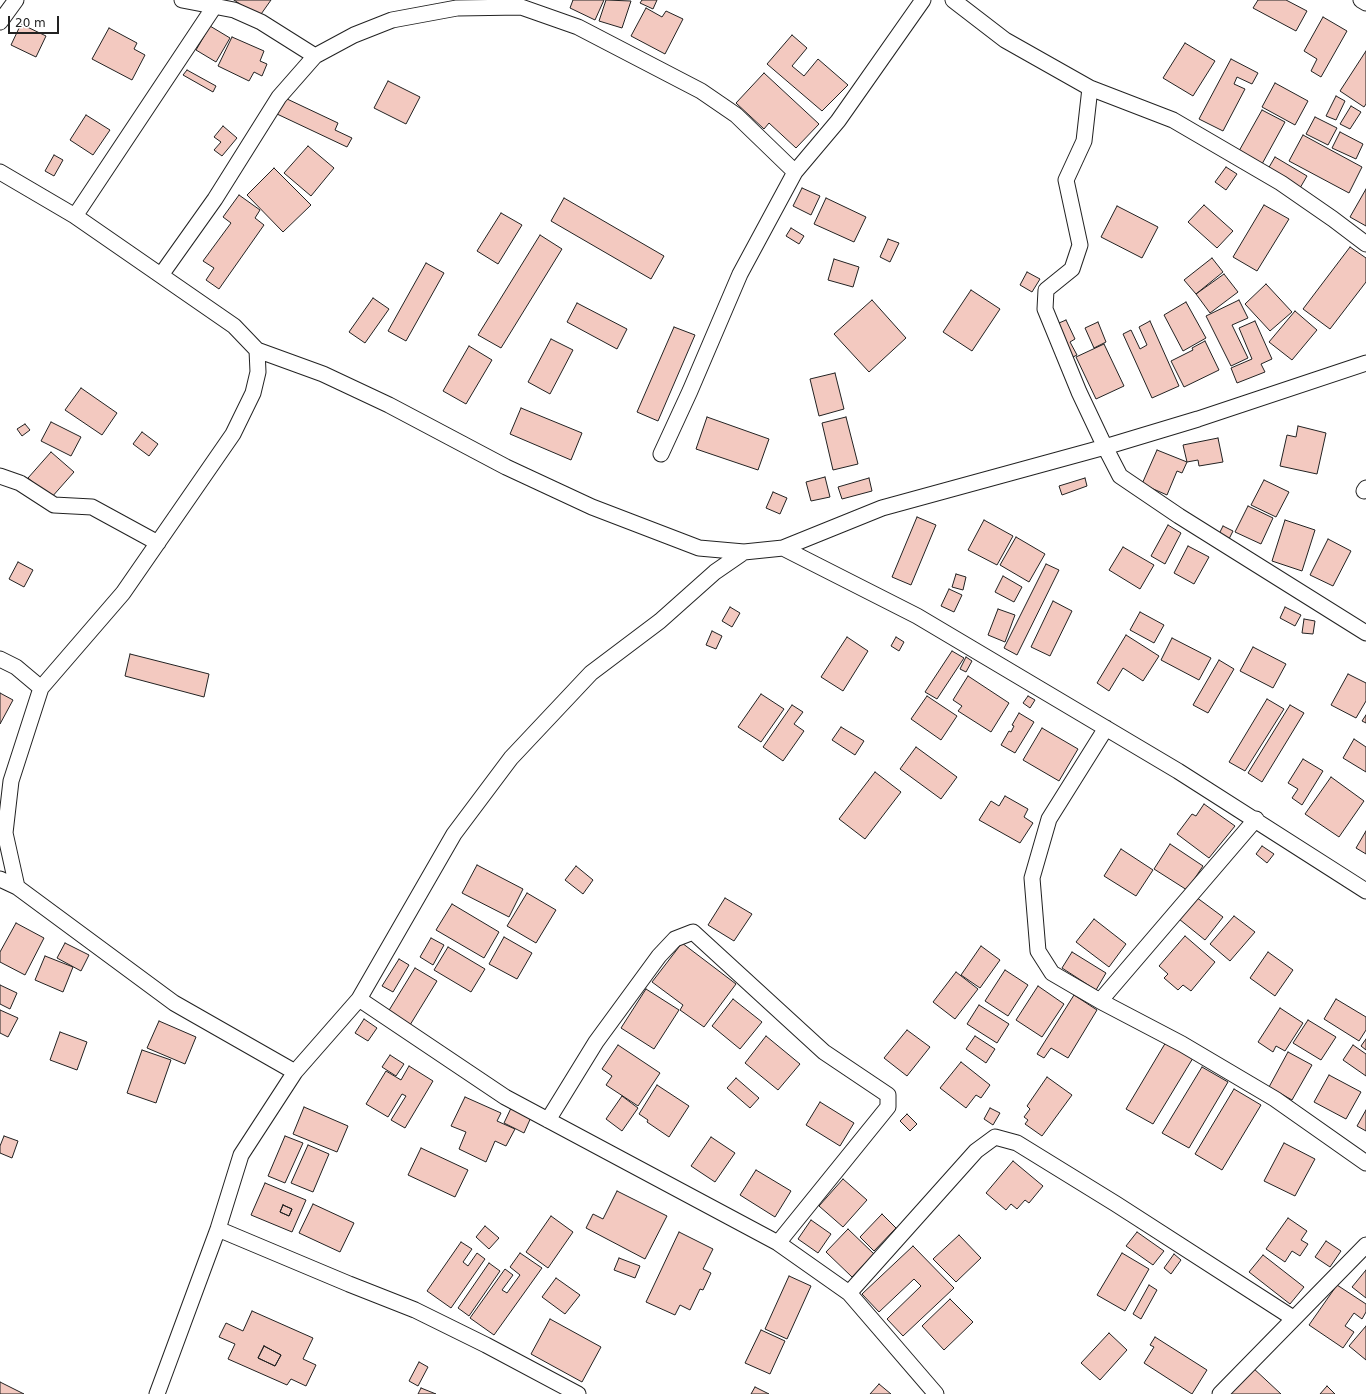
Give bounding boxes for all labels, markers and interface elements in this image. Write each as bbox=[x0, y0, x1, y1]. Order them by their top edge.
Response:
scale bar bbox=[10, 8, 61, 34]
text: 20 m bbox=[15, 16, 46, 30]

